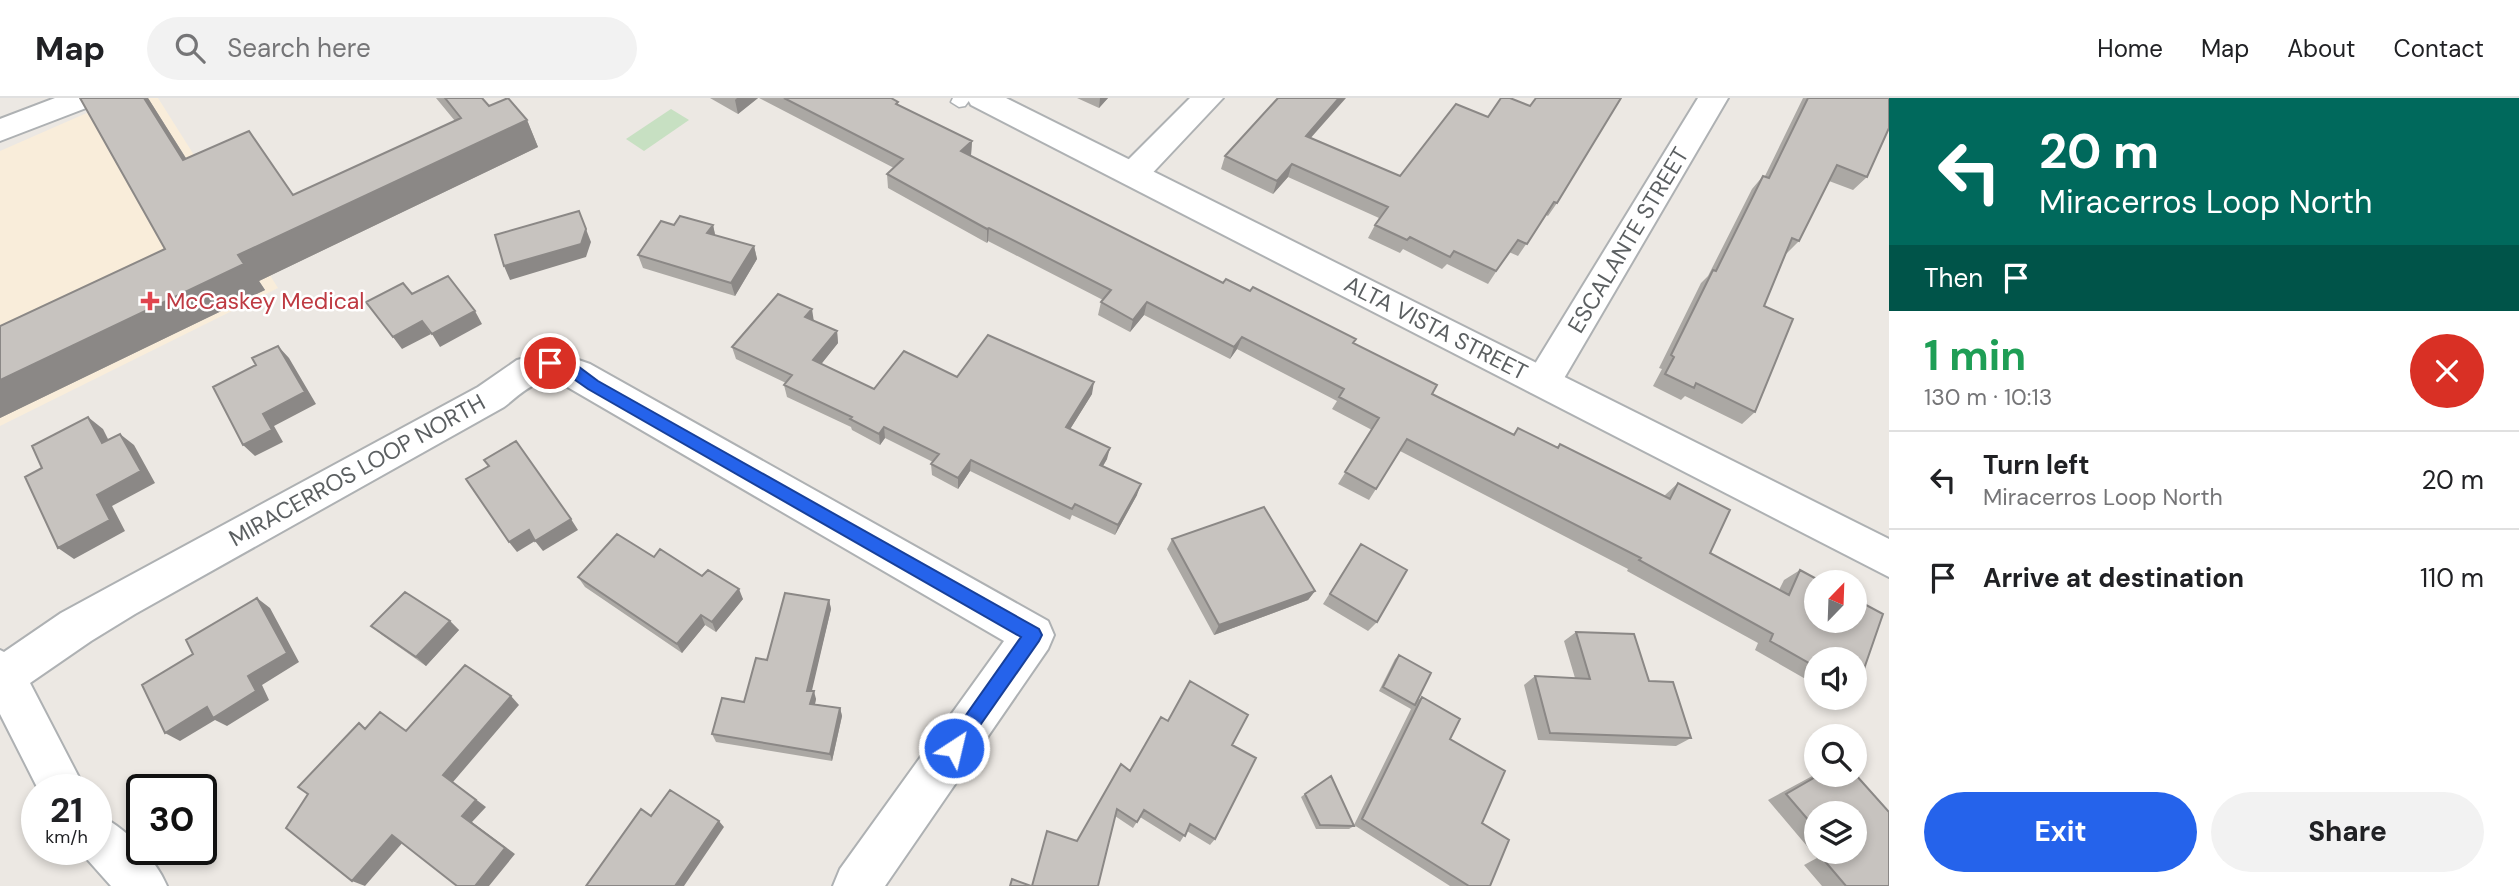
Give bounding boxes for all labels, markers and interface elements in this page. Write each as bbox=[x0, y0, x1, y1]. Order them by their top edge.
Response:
search box bbox=[147, 17, 637, 80]
text: Map bbox=[35, 27, 105, 70]
icon: search bbox=[171, 29, 209, 67]
text: Search here bbox=[227, 31, 371, 65]
text: Home bbox=[2097, 33, 2163, 64]
text: Map bbox=[2201, 33, 2249, 64]
text: About bbox=[2287, 33, 2356, 64]
text: Contact bbox=[2394, 33, 2484, 64]
text: 20 m bbox=[2039, 119, 2159, 183]
icon: left bbox=[1924, 126, 2015, 217]
street label: ESCALANTE STREET bbox=[1561, 142, 1695, 338]
text: Miracerros Loop North bbox=[2039, 181, 2373, 223]
icon: arrive bbox=[1997, 259, 2035, 297]
text: Then bbox=[1924, 261, 1983, 295]
street label: ALTA VISTA STREET bbox=[1339, 269, 1533, 387]
place label: McCaskey Medical bbox=[166, 286, 364, 316]
marker: McCaskey Medical bbox=[140, 291, 160, 311]
text: 1 min bbox=[1924, 328, 2026, 383]
pin bbox=[520, 333, 580, 393]
button: close bbox=[2410, 334, 2484, 408]
icon: arrive bbox=[531, 344, 569, 382]
text: 130 m · 10:13 bbox=[1924, 382, 2052, 412]
street label: MIRACERROS LOOP NORTH bbox=[224, 387, 490, 553]
text: Turn left bbox=[1983, 448, 2090, 482]
icon: left bbox=[1924, 461, 1962, 499]
text: 20 m bbox=[2421, 463, 2484, 497]
text: Miracerros Loop North bbox=[1983, 482, 2223, 512]
icon: arrive bbox=[1924, 559, 1962, 597]
text: Arrive at destination bbox=[1983, 561, 2244, 595]
text: 110 m bbox=[2420, 561, 2484, 595]
north arrow bbox=[1804, 570, 1867, 634]
map controls bbox=[1804, 570, 1867, 864]
button: sound bbox=[1804, 647, 1867, 710]
position arrow bbox=[917, 711, 991, 785]
button: search bbox=[1804, 724, 1867, 787]
speed limit sign: 30 bbox=[126, 774, 217, 865]
text: 21 bbox=[50, 787, 83, 833]
button: Exit bbox=[1924, 792, 2197, 872]
button: Share bbox=[2211, 792, 2484, 872]
button: layers bbox=[1804, 801, 1867, 864]
text: km/h bbox=[45, 825, 88, 849]

